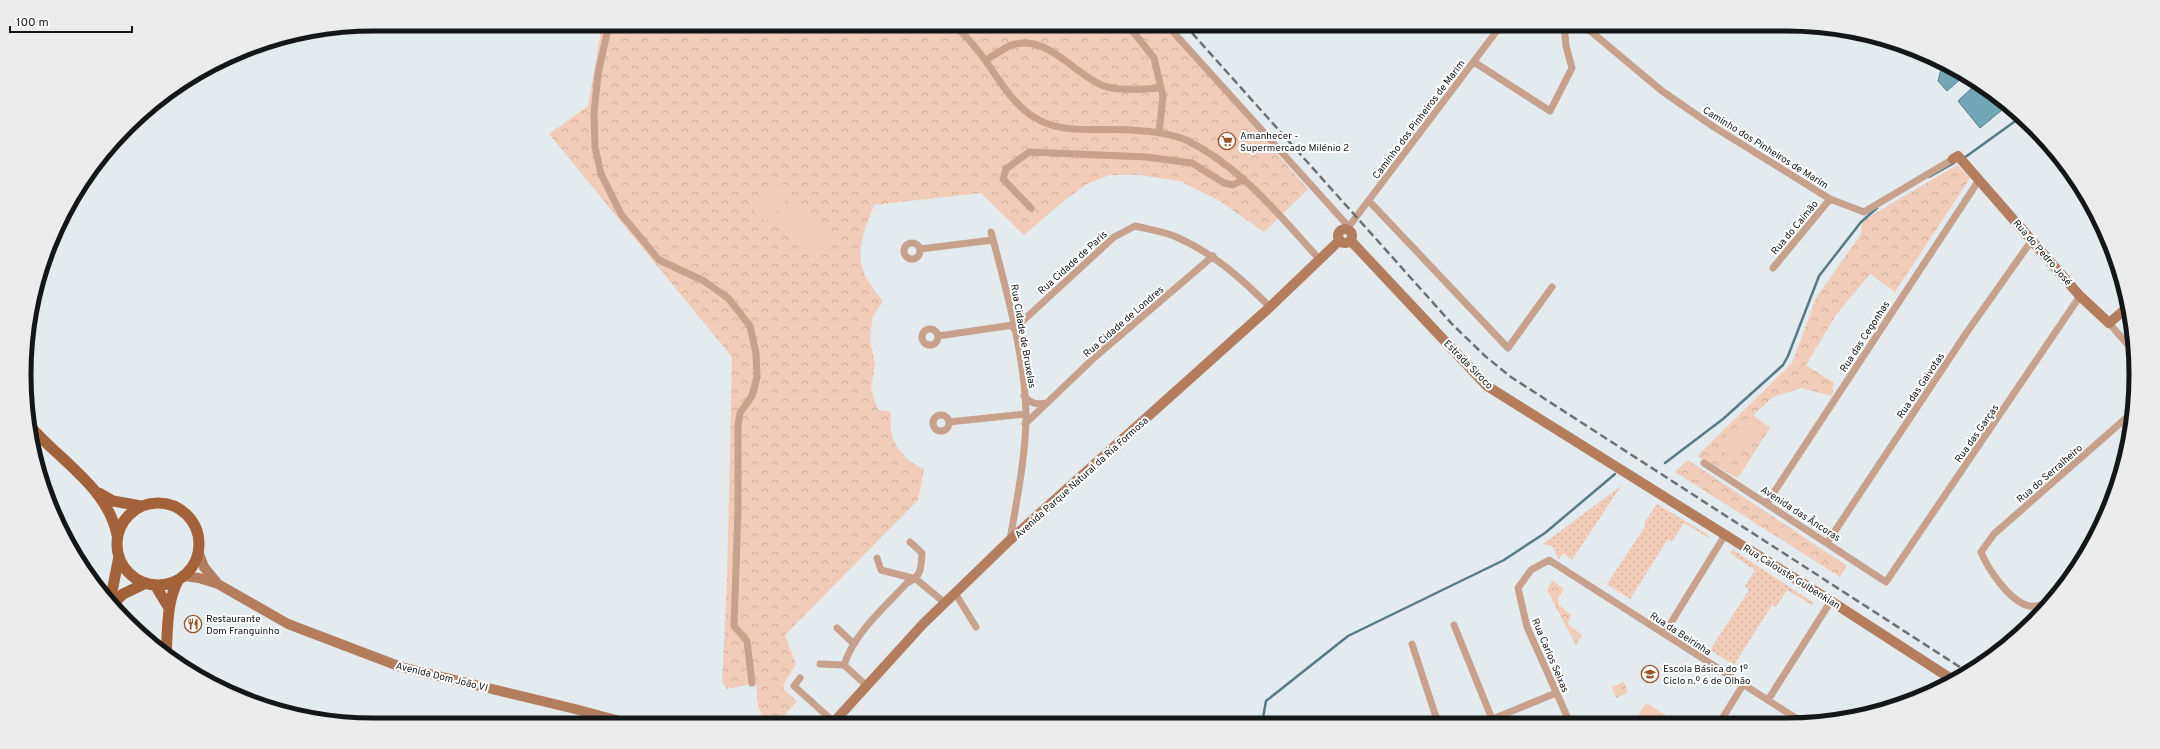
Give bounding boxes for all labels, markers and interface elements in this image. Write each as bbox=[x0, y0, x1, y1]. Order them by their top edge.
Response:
scale bar bbox=[10, 8, 132, 34]
text: 100 m bbox=[16, 15, 49, 31]
street label: Caminho dos Pinheiros de Marim bbox=[1370, 58, 1468, 182]
street label: Caminho dos Pinheiros de Marim bbox=[1700, 104, 1831, 192]
place label: Amanhecer - Supermercado Milénio 2 bbox=[1240, 130, 1349, 155]
supermarket icon: Amanhecer - Supermercado Milénio 2 bbox=[1217, 131, 1237, 151]
street label: Rua do Caimão bbox=[1769, 198, 1822, 258]
street label: Rua do Pedro José bbox=[2010, 217, 2074, 289]
street label: Rua Cidade de Paris bbox=[1036, 228, 1111, 298]
street label: Rua Cidade de Bruxelas bbox=[1007, 283, 1038, 390]
street label: Rua Cidade de Londres bbox=[1081, 283, 1167, 361]
street label: Rua das Cegonhas bbox=[1837, 299, 1893, 375]
street label: Estrada Siroco bbox=[1440, 338, 1496, 393]
street label: Rua das Gaivotas bbox=[1894, 350, 1948, 421]
street label: Rua das Garças bbox=[1952, 402, 2002, 466]
street label: Avenida Parque Natural da Ria Formosa bbox=[1012, 415, 1152, 542]
street label: Rua do Serralheiro bbox=[2014, 442, 2086, 506]
street label: Avenida das Âncoras bbox=[1758, 484, 1843, 545]
street label: Rua Calouste Gulbenkian bbox=[1740, 542, 1842, 613]
street label: Rua da Beirinha bbox=[1647, 610, 1713, 659]
place label: Restaurante Dom Franguinho bbox=[206, 613, 280, 638]
restaurant icon: Restaurante Dom Franguinho bbox=[183, 614, 203, 634]
street label: Rua Carlos Seixas bbox=[1528, 617, 1571, 695]
street label: Avenida Dom João VI bbox=[394, 660, 489, 695]
place label: Escola Básica do 1º Ciclo n.º 6 de Olhão bbox=[1663, 663, 1751, 688]
school or university icon: Escola Básica do 1º Ciclo n.º 6 de Olhão bbox=[1640, 664, 1660, 684]

